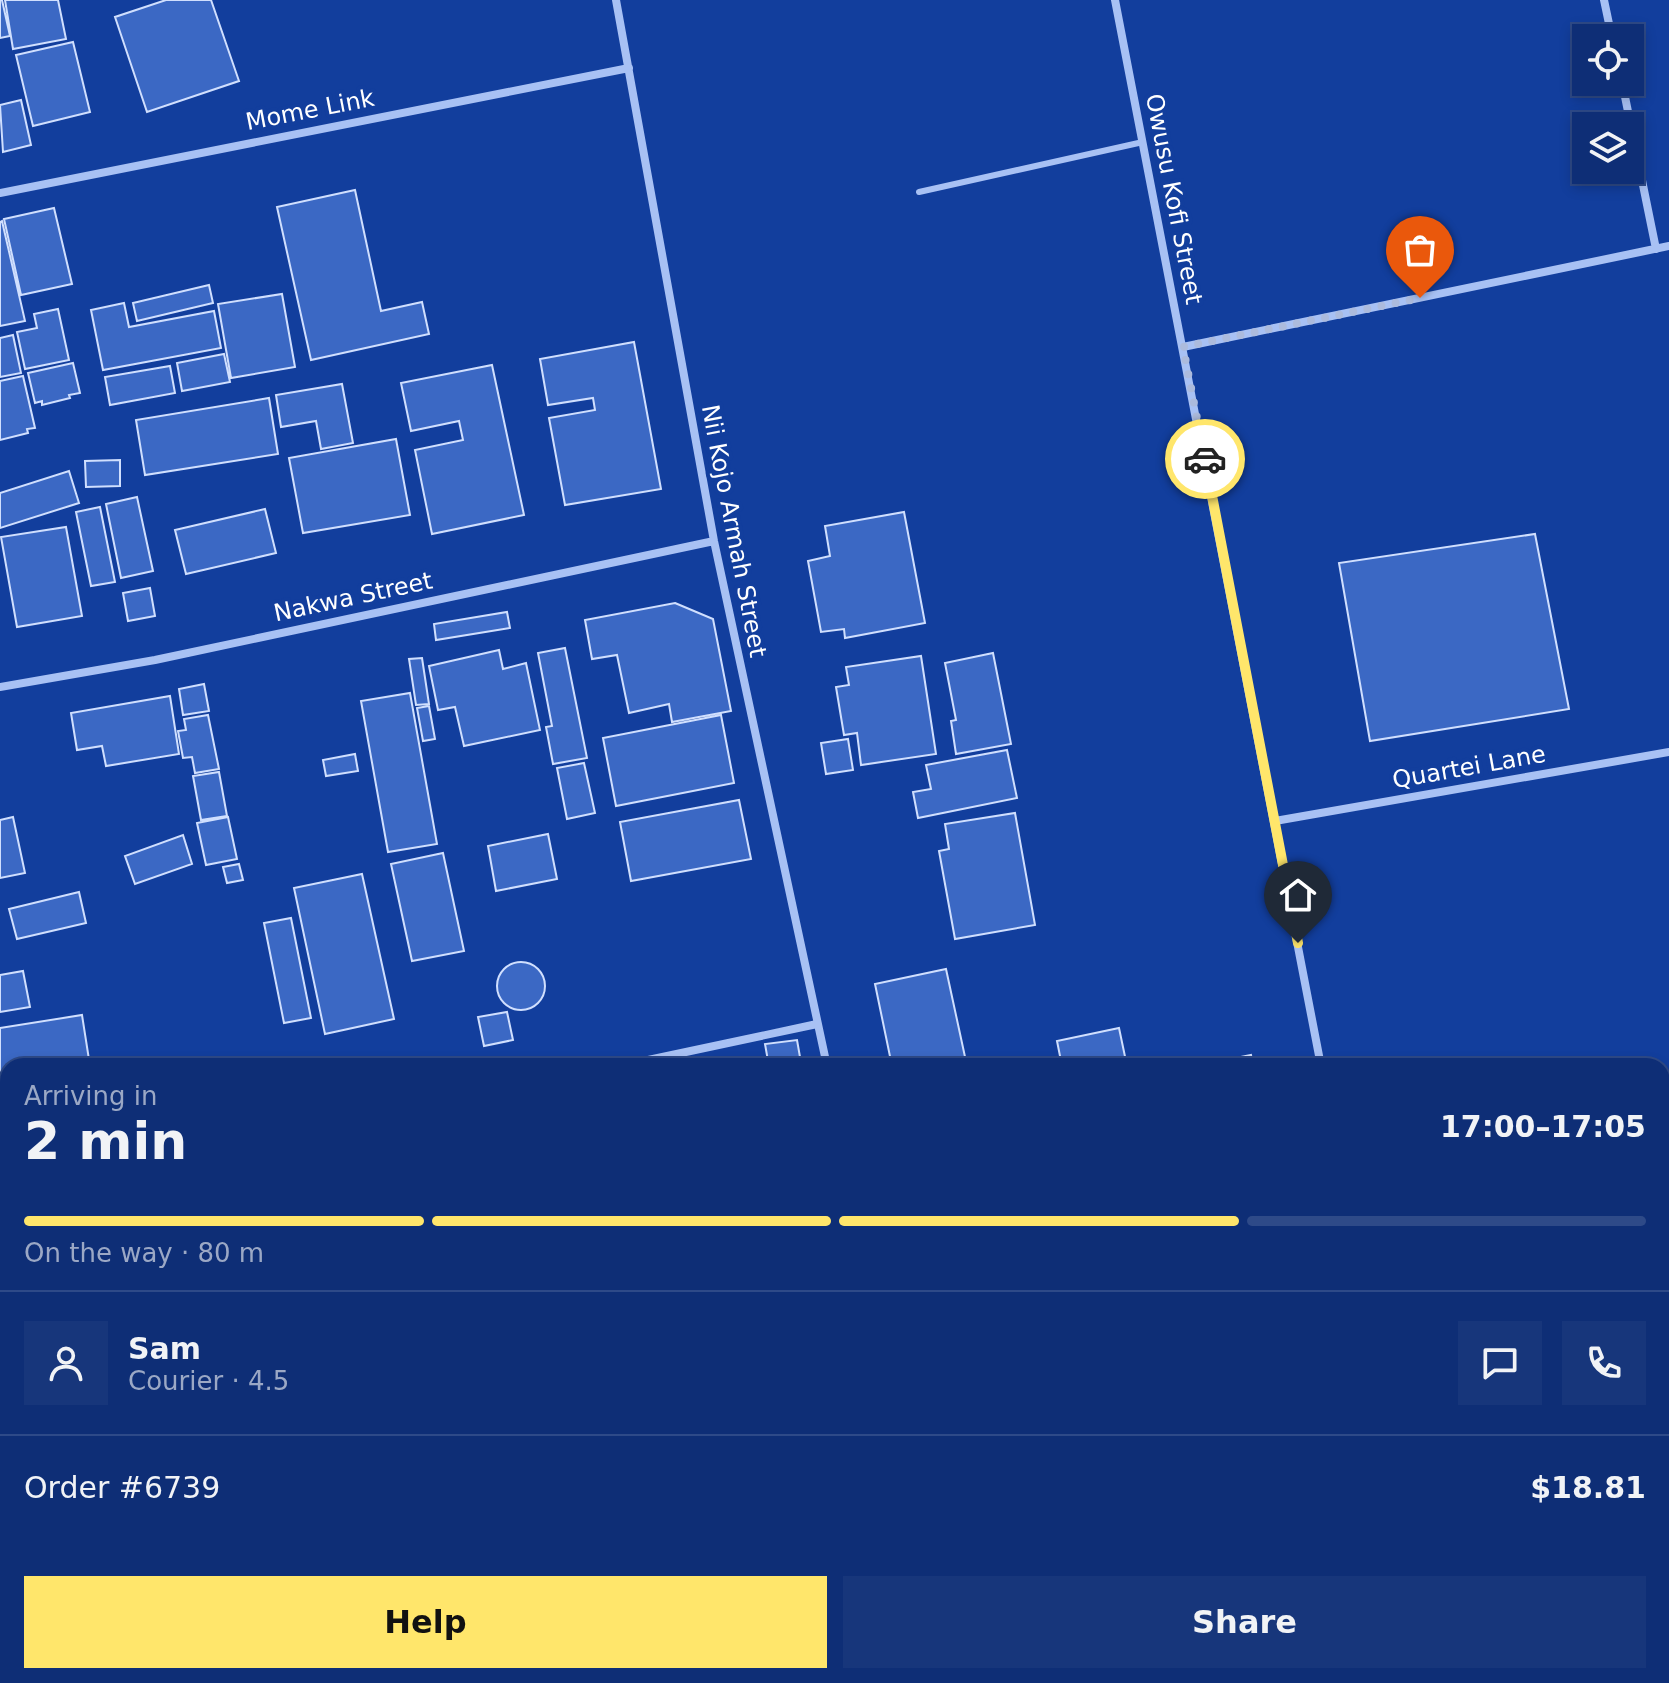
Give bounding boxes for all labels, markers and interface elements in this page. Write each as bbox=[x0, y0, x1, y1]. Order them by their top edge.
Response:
map controls bbox=[1572, 24, 1644, 184]
button: locate bbox=[1572, 24, 1644, 96]
street label: Mome Link bbox=[243, 84, 377, 136]
street label: Owusu Kofi Street bbox=[1140, 91, 1208, 307]
button: layers bbox=[1572, 112, 1644, 184]
pin bbox=[1386, 216, 1454, 298]
icon: bag bbox=[1398, 228, 1442, 272]
street label: Nii Kojo Armah Street bbox=[696, 402, 772, 660]
courier bbox=[1165, 419, 1245, 499]
icon: car bbox=[1183, 437, 1227, 481]
street label: Nakwa Street bbox=[271, 567, 435, 627]
street label: Quartei Lane bbox=[1390, 740, 1548, 794]
pin bbox=[1264, 861, 1332, 943]
icon: home bbox=[1276, 873, 1320, 917]
text: Arriving in bbox=[24, 1081, 158, 1111]
text: 17:00–17:05 bbox=[1440, 1109, 1646, 1144]
text: 2 min bbox=[24, 1111, 187, 1171]
text: On the way · 80 m bbox=[24, 1238, 264, 1268]
button: person bbox=[24, 1321, 108, 1405]
button: chat bbox=[1458, 1321, 1542, 1405]
button: phone bbox=[1562, 1321, 1646, 1405]
text: Sam bbox=[128, 1331, 201, 1366]
text: Courier · 4.5 bbox=[128, 1366, 289, 1396]
text: Order #6739 bbox=[24, 1470, 220, 1505]
text: $18.81 bbox=[1530, 1470, 1646, 1505]
button: Help bbox=[24, 1576, 827, 1668]
button: Share bbox=[843, 1576, 1646, 1668]

